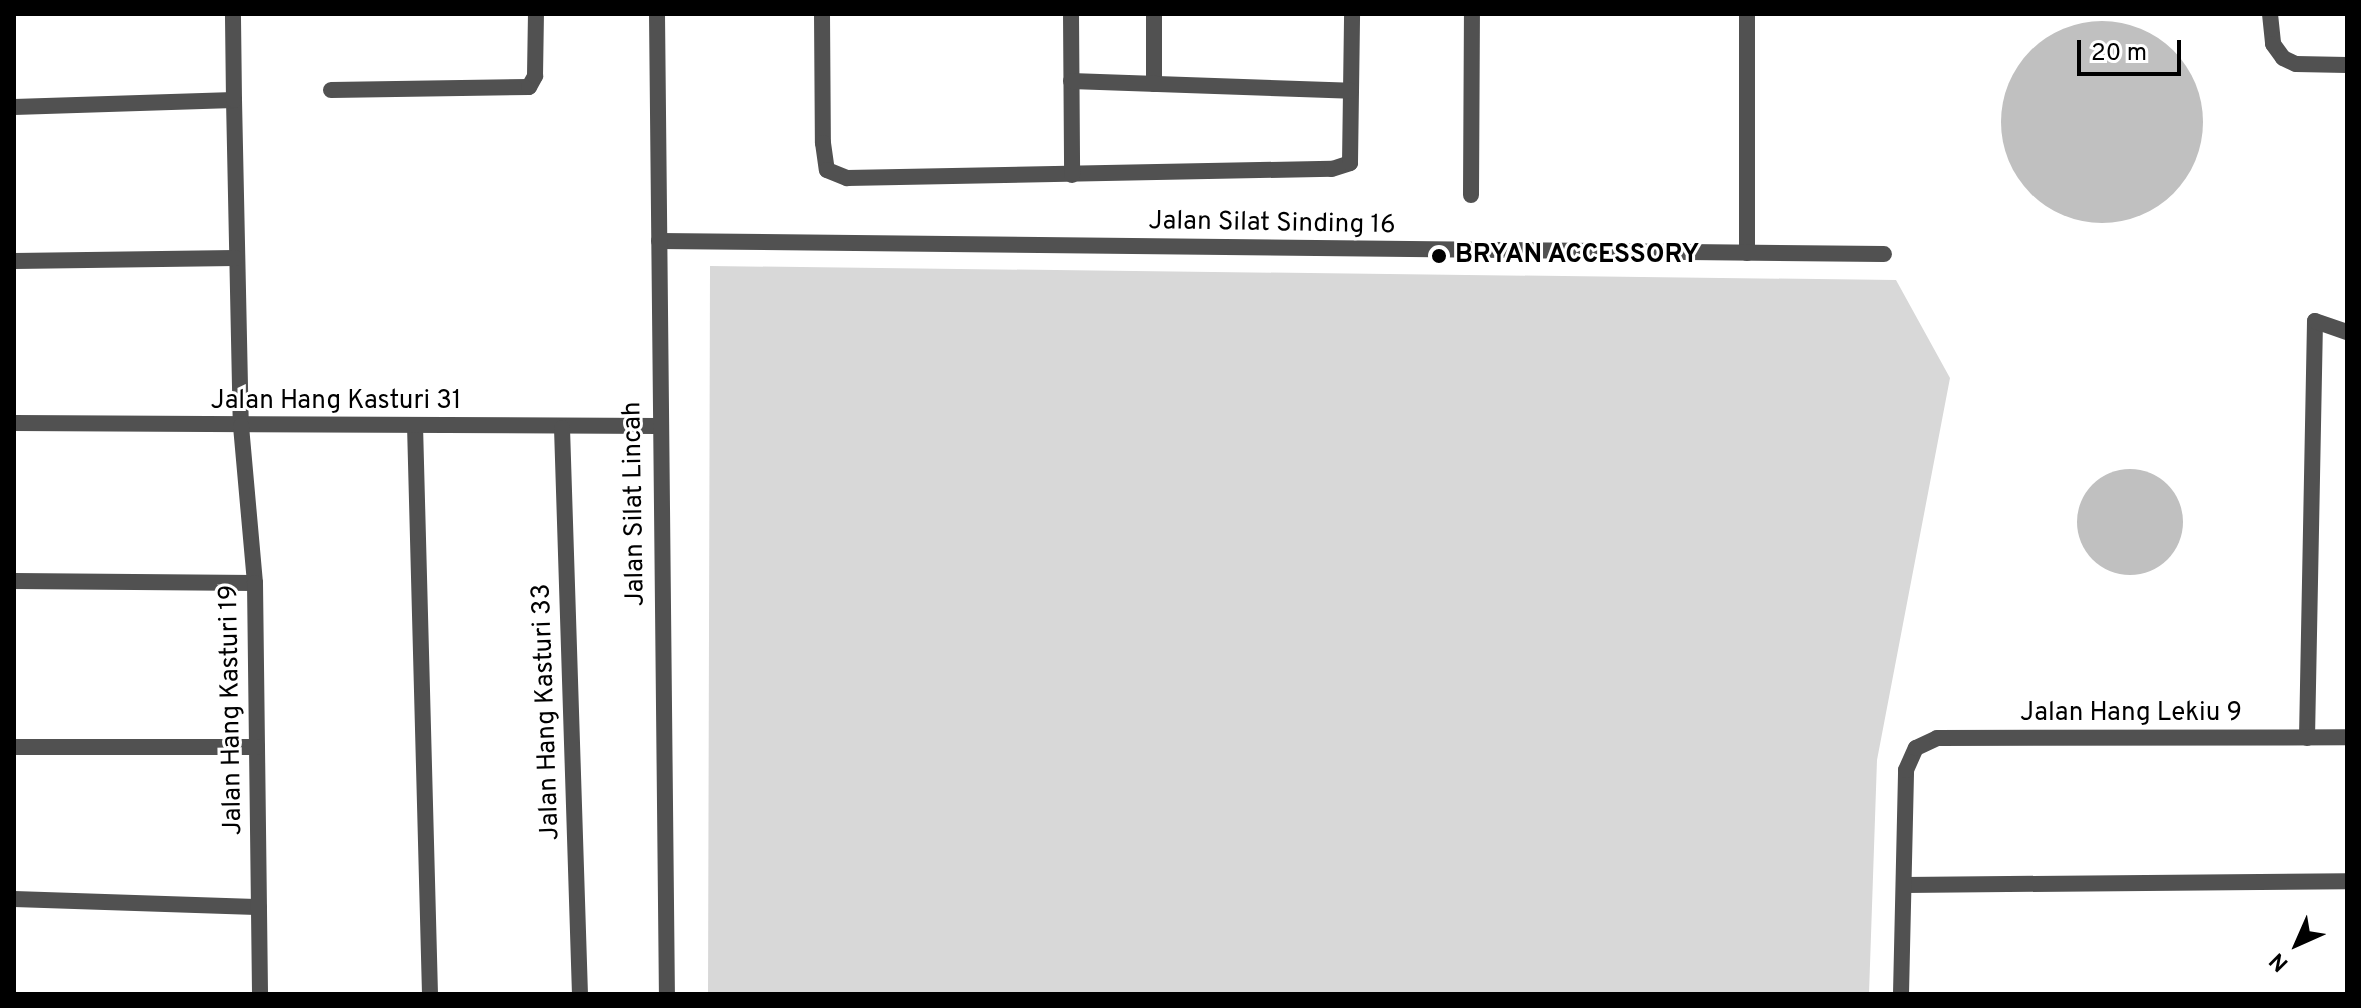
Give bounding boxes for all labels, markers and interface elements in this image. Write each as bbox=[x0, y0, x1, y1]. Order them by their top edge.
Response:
scale bar bbox=[2081, 24, 2185, 74]
text: 20 m bbox=[2091, 39, 2147, 69]
street label: Jalan Silat Sinding 16 bbox=[1148, 206, 1396, 242]
place label: BRYAN ACCESSORY bbox=[1455, 240, 1700, 272]
marker: BRYAN ACCESSORY bbox=[1430, 247, 1448, 265]
street label: Jalan Hang Kasturi 31 bbox=[210, 386, 462, 418]
street label: Jalan Silat Lincah bbox=[618, 401, 652, 607]
street label: Jalan Hang Kasturi 33 bbox=[527, 583, 567, 841]
street label: Jalan Hang Kasturi 19 bbox=[214, 584, 250, 836]
street label: Jalan Hang Lekiu 9 bbox=[2020, 698, 2242, 730]
north arrow bbox=[2257, 904, 2337, 984]
text: N bbox=[2265, 946, 2295, 976]

